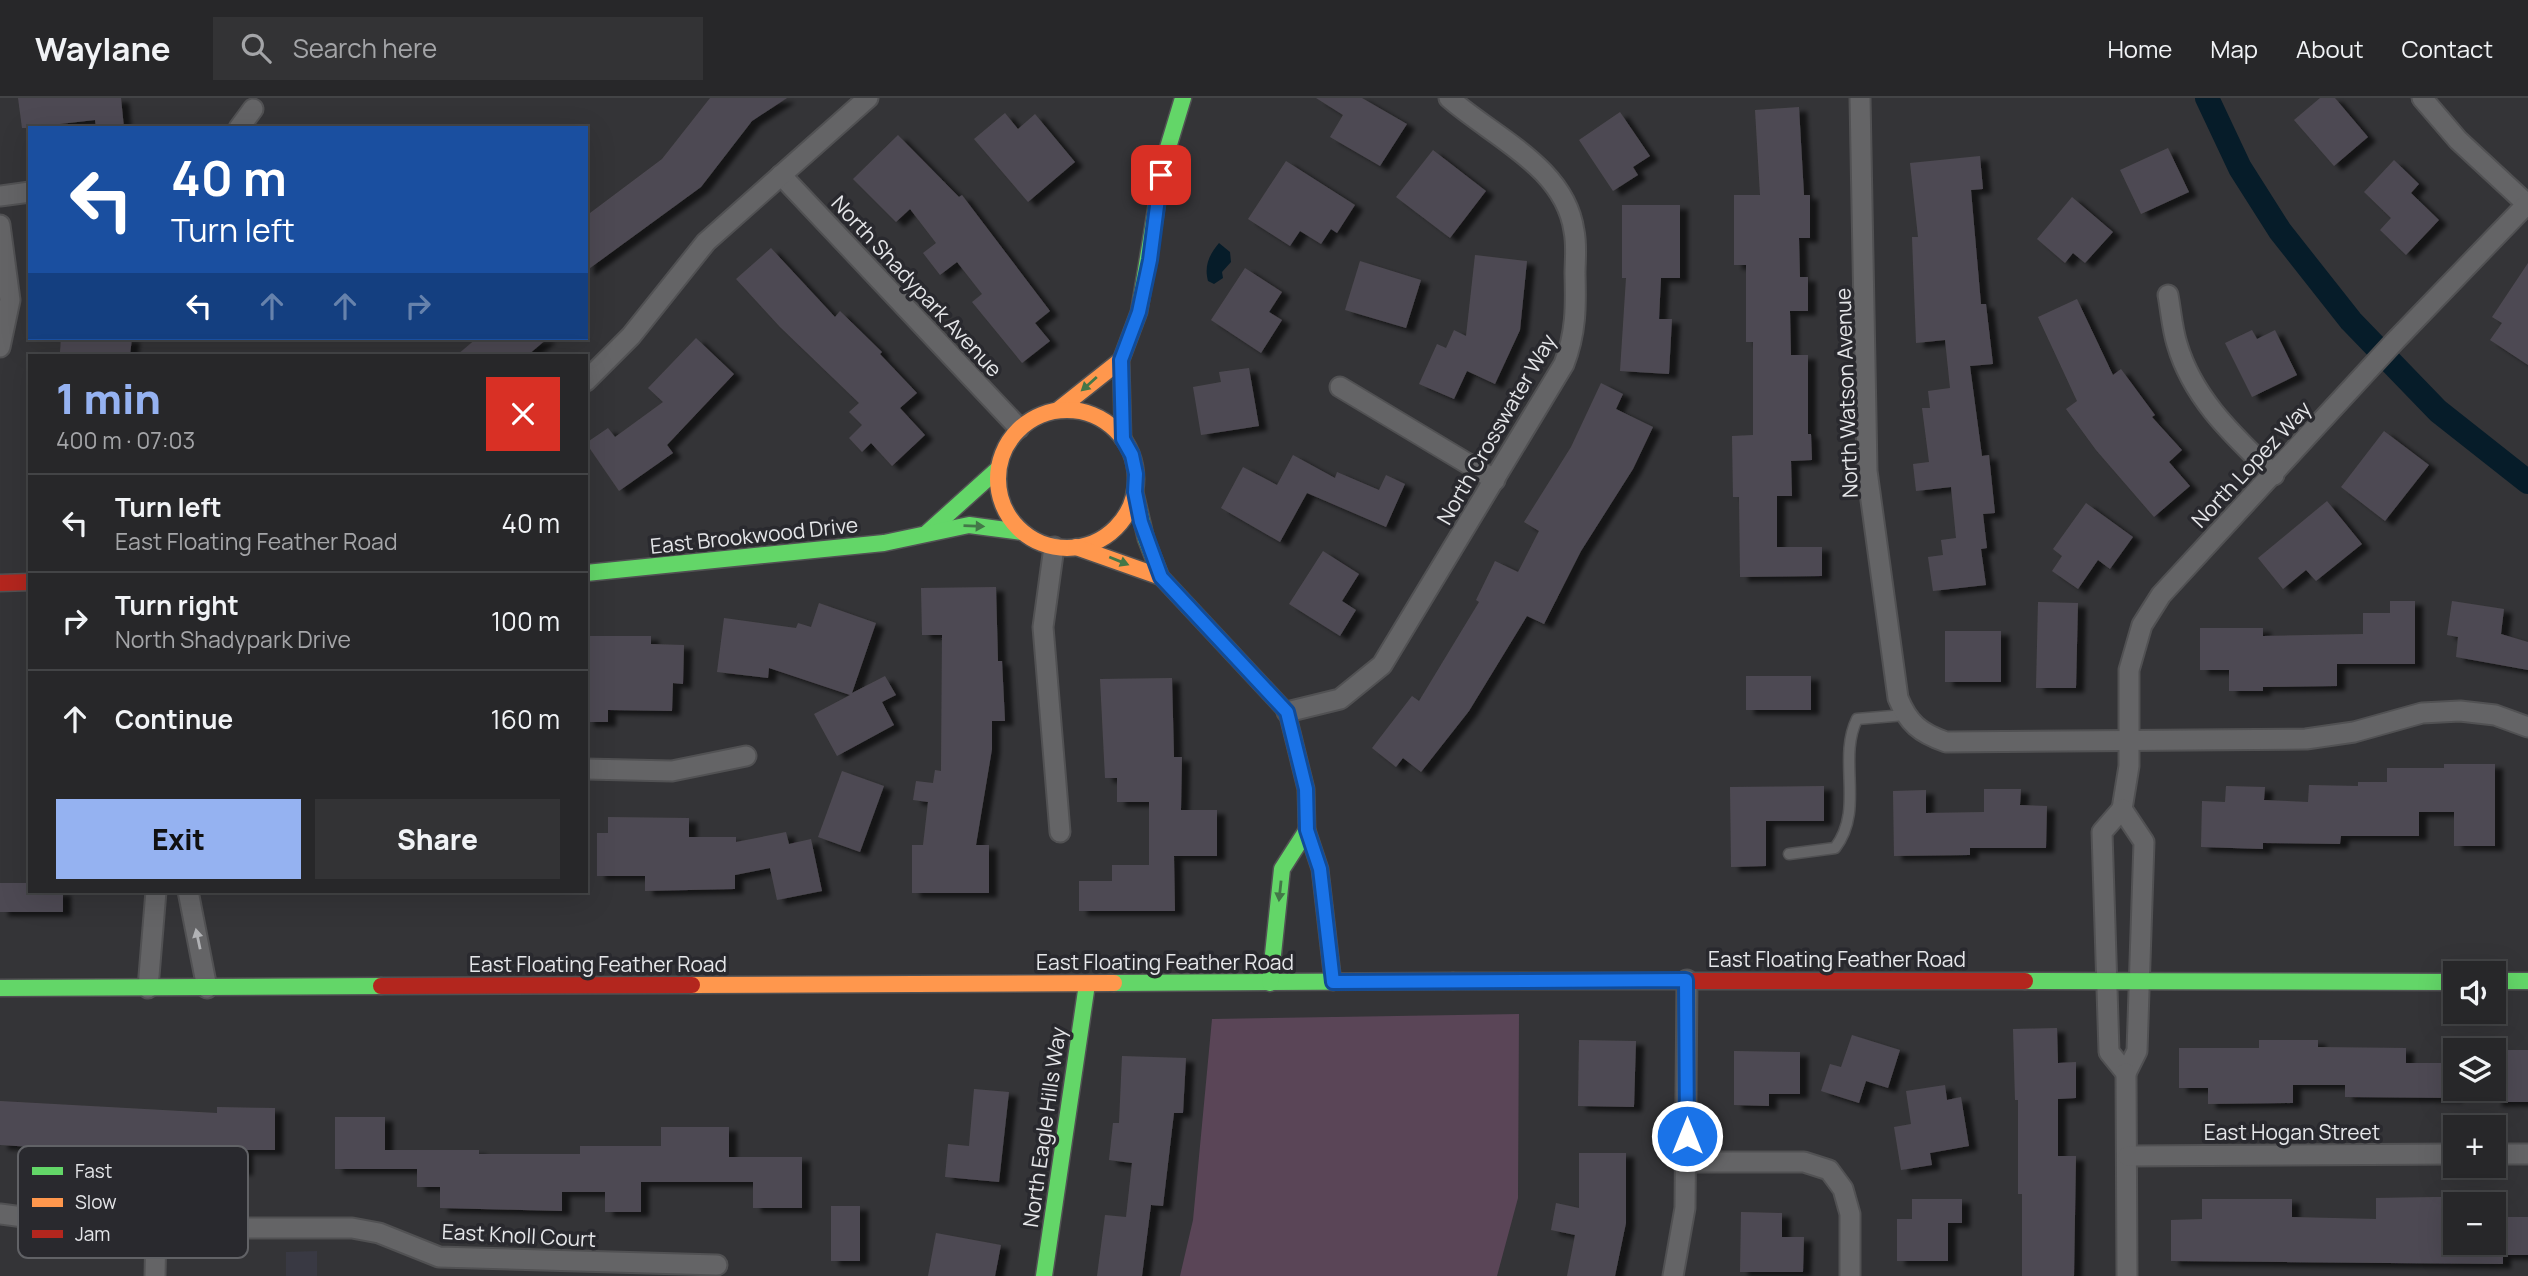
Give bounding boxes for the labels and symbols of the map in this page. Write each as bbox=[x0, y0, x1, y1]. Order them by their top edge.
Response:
pin bbox=[1131, 145, 1191, 205]
street label: North Shadypark Avenue bbox=[826, 189, 1008, 383]
street label: North Watson Avenue bbox=[1828, 287, 1864, 499]
street label: North Crosswater Way bbox=[1430, 329, 1562, 529]
one-way arrow bbox=[1081, 376, 1098, 392]
street label: North Lopez Way bbox=[2185, 395, 2317, 533]
street label: East Brookwood Drive bbox=[649, 510, 859, 560]
one-way arrow bbox=[963, 521, 985, 532]
one-way arrow bbox=[1108, 555, 1129, 566]
one-way arrow bbox=[1274, 880, 1285, 902]
one-way arrow bbox=[192, 928, 203, 950]
street label: East Floating Feather Road bbox=[1708, 945, 1966, 973]
street label: East Floating Feather Road bbox=[1036, 948, 1294, 976]
street label: East Floating Feather Road bbox=[469, 950, 727, 978]
street label: North Eagle Hills Way bbox=[1016, 1025, 1072, 1229]
position arrow bbox=[1650, 1099, 1724, 1173]
street label: East Hogan Street bbox=[2204, 1118, 2380, 1146]
legend bbox=[18, 1146, 248, 1258]
text: Fast bbox=[75, 1158, 112, 1184]
text: Slow bbox=[75, 1189, 117, 1215]
street label: East Knoll Court bbox=[441, 1217, 597, 1253]
text: Jam bbox=[75, 1221, 110, 1247]

